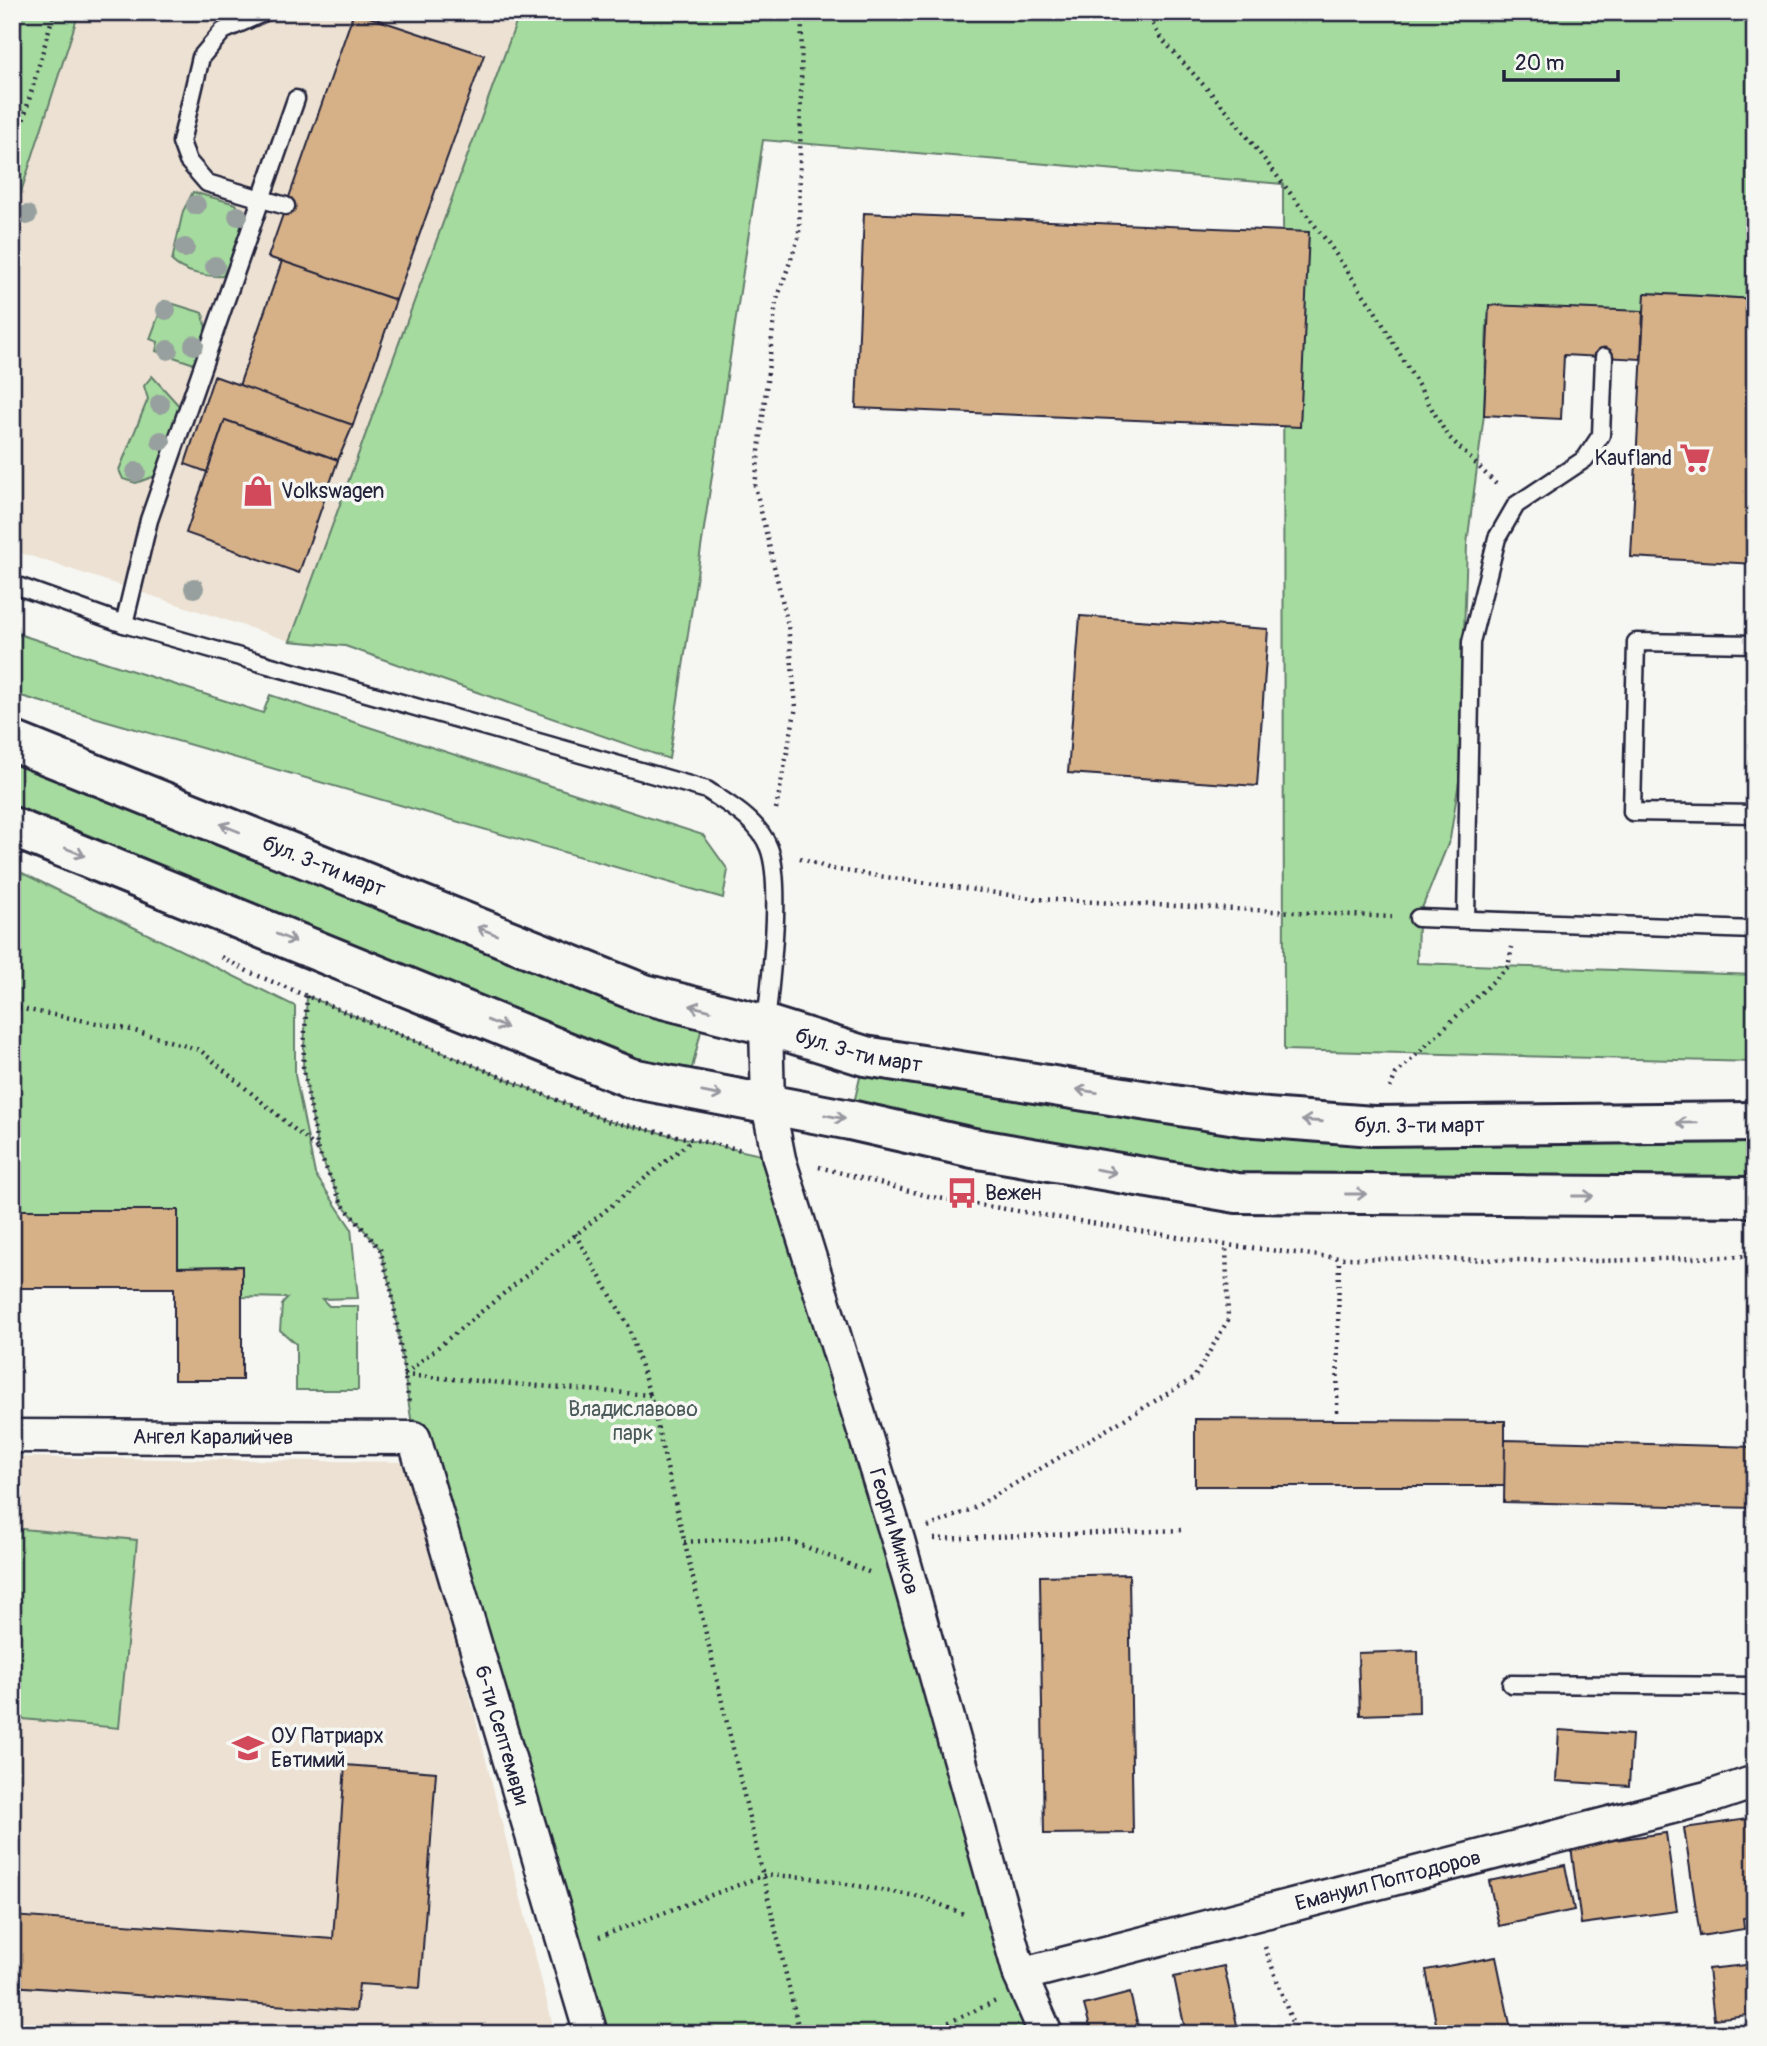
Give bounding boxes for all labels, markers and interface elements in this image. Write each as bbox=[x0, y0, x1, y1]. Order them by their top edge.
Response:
scale bar bbox=[1504, 38, 1618, 82]
text: 20 m bbox=[1515, 50, 1564, 77]
supermarket icon: Kaufland bbox=[1678, 441, 1712, 475]
place label: Kaufland bbox=[1595, 445, 1672, 472]
shop icon: Volkswagen bbox=[241, 474, 275, 508]
place label: Volkswagen bbox=[281, 478, 384, 505]
one-way arrow bbox=[220, 821, 241, 834]
street label: бул. 3-ти март bbox=[258, 829, 390, 903]
one-way arrow bbox=[64, 847, 86, 860]
one-way arrow bbox=[476, 924, 498, 937]
one-way arrow bbox=[275, 932, 297, 945]
one-way arrow bbox=[689, 1001, 712, 1014]
one-way arrow bbox=[486, 1018, 507, 1031]
street label: бул. 3-ти март bbox=[792, 1021, 925, 1078]
one-way arrow bbox=[1076, 1084, 1099, 1097]
one-way arrow bbox=[700, 1087, 723, 1101]
one-way arrow bbox=[823, 1111, 846, 1124]
street label: бул. 3-ти март bbox=[1353, 1111, 1485, 1140]
one-way arrow bbox=[1301, 1114, 1324, 1127]
one-way arrow bbox=[1675, 1116, 1698, 1129]
one-way arrow bbox=[1094, 1165, 1117, 1178]
bus stop icon: Вежен bbox=[945, 1176, 979, 1210]
place label: Вежен bbox=[985, 1180, 1042, 1207]
one-way arrow bbox=[1344, 1187, 1367, 1201]
one-way arrow bbox=[1572, 1189, 1595, 1203]
park label: Владиславово парк bbox=[568, 1396, 698, 1447]
street label: Ангел Каралийчев bbox=[133, 1423, 293, 1451]
street label: Георги Минков bbox=[863, 1465, 926, 1597]
street label: 6-ти Септември bbox=[469, 1662, 536, 1808]
place label: ОУ Патриарх Евтимий bbox=[271, 1723, 384, 1774]
school or university icon: ОУ Патриарх Евтимий bbox=[231, 1731, 265, 1765]
street label: Емануил Поптодоров bbox=[1292, 1843, 1484, 1917]

